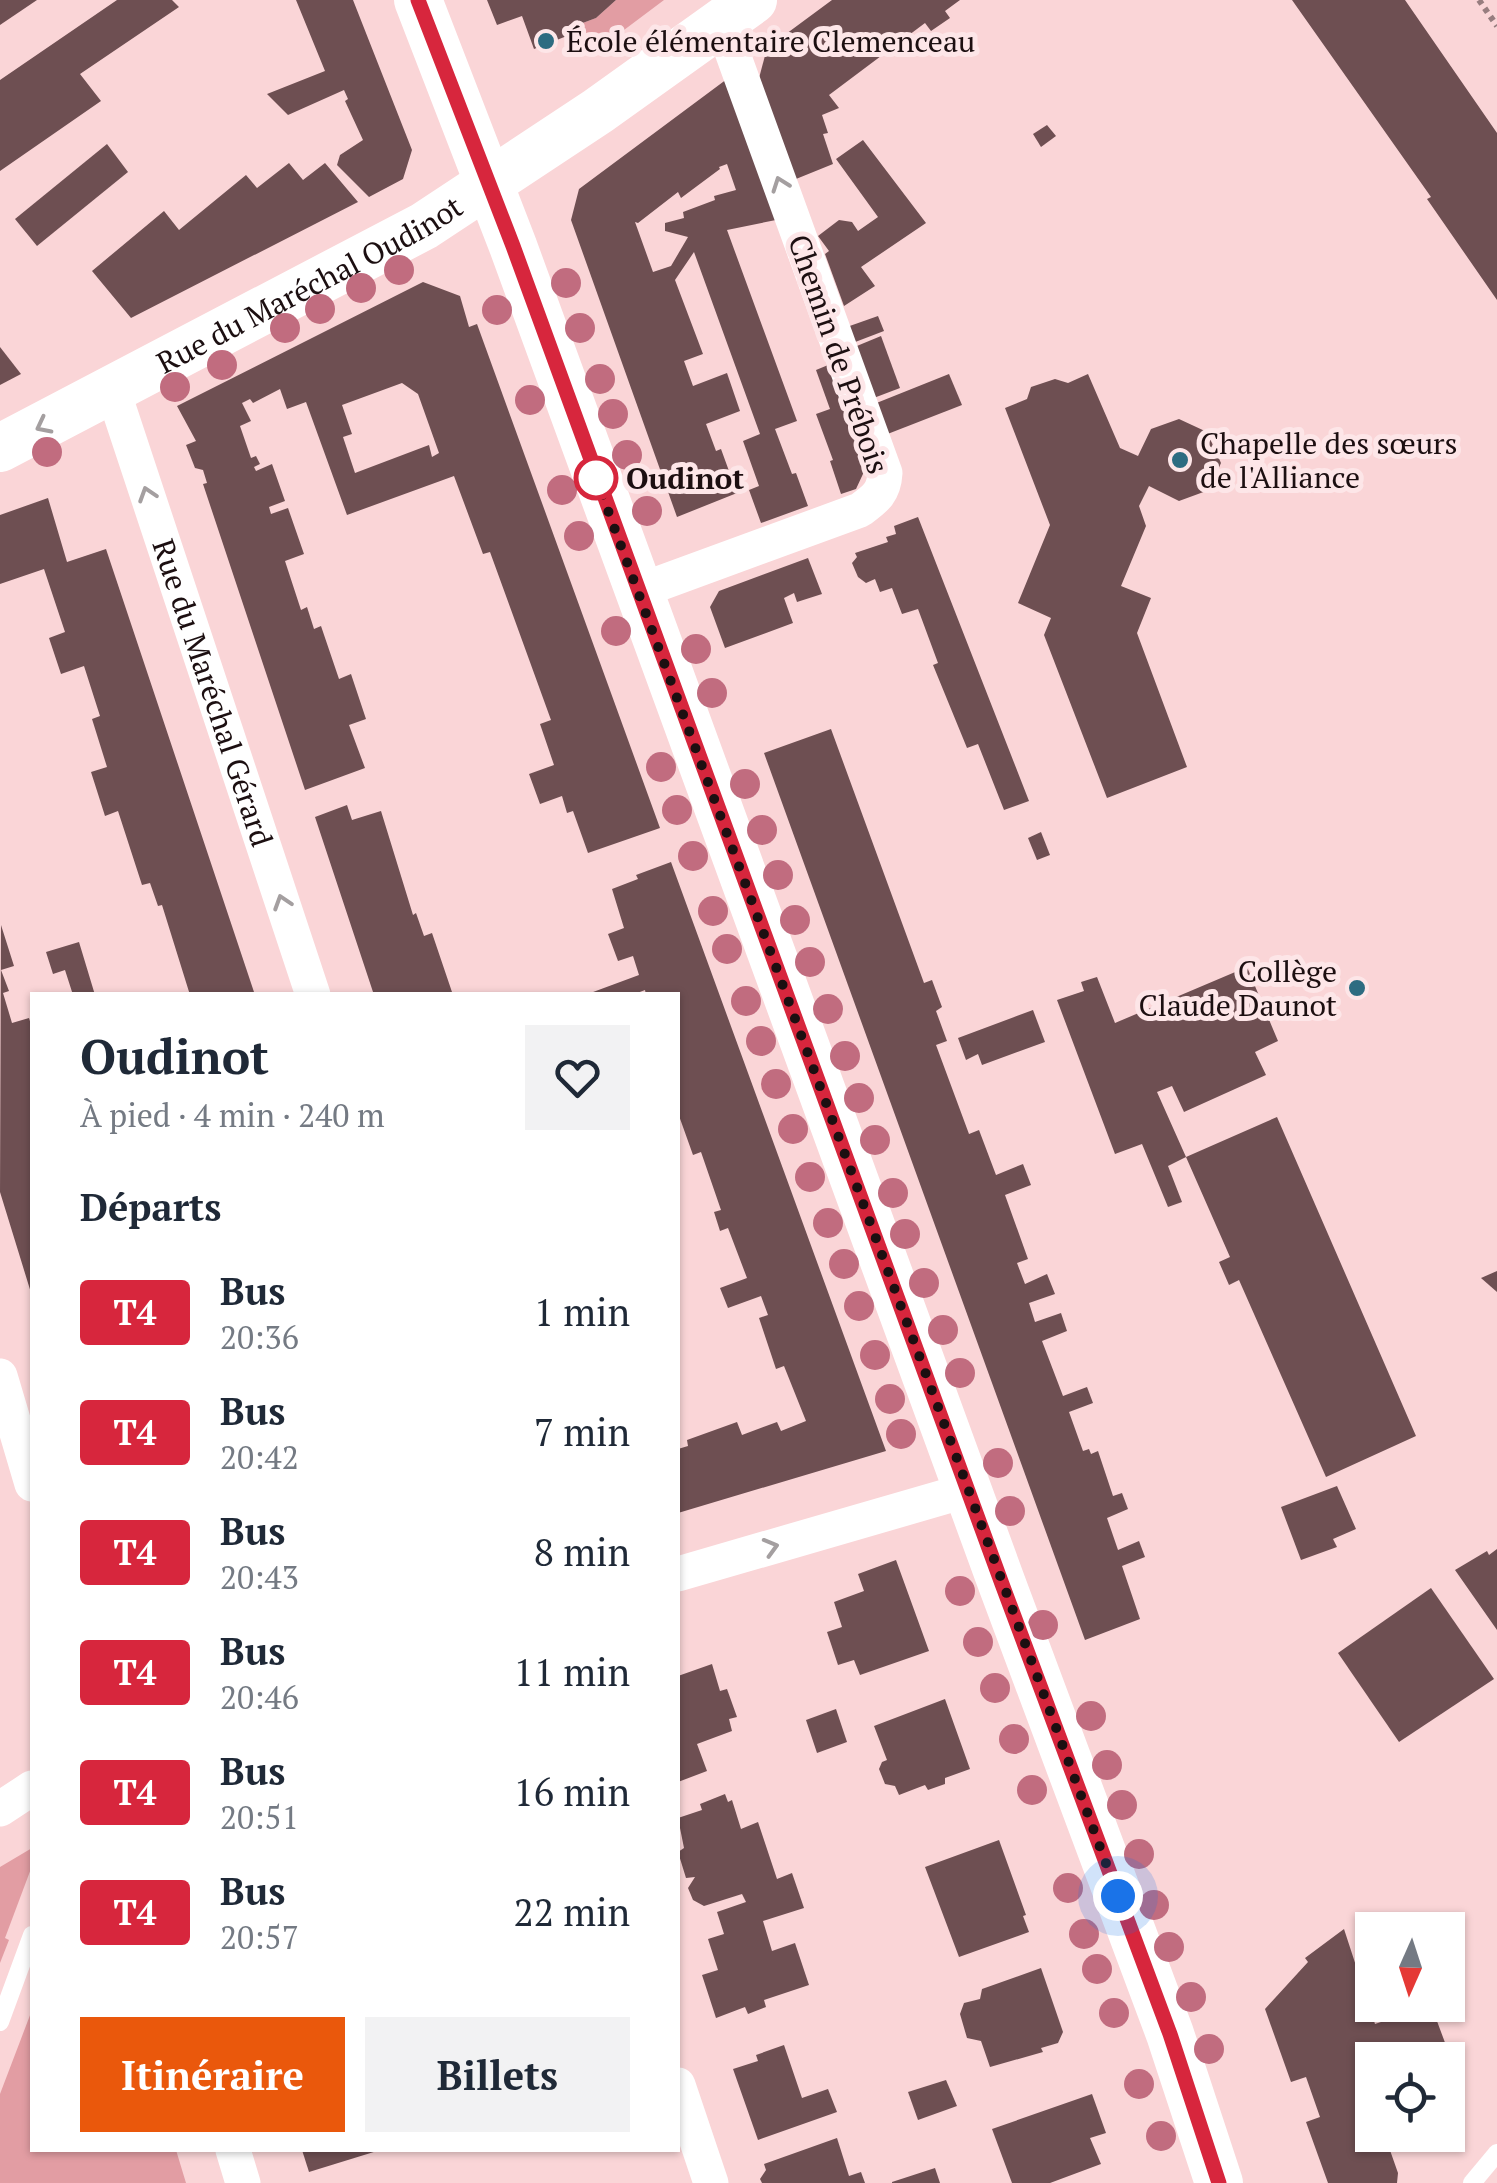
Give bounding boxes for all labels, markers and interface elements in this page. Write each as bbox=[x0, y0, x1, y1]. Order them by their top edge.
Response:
place label: École élémentaire Clemenceau bbox=[566, 21, 975, 61]
marker: École élémentaire Clemenceau bbox=[535, 30, 557, 52]
one-way arrow bbox=[771, 177, 792, 194]
street label: Rue du Maréchal Oudinot bbox=[150, 186, 470, 383]
street label: Chemin de Prébois bbox=[779, 229, 899, 479]
one-way arrow bbox=[36, 414, 54, 433]
place label: Chapelle des sœurs de l'Alliance bbox=[1200, 423, 1458, 497]
marker: Chapelle des sœurs de l'Alliance bbox=[1169, 449, 1191, 471]
marker: Oudinot bbox=[575, 457, 617, 499]
place label: Oudinot bbox=[626, 458, 744, 498]
one-way arrow bbox=[138, 487, 158, 504]
street label: Rue du Maréchal Gérard bbox=[143, 534, 282, 851]
one-way arrow bbox=[274, 895, 294, 912]
place label: Collège Claude Daunot bbox=[1138, 951, 1337, 1025]
marker: Collège Claude Daunot bbox=[1346, 977, 1368, 999]
text: Oudinot bbox=[80, 1024, 269, 1088]
button: heart bbox=[525, 1025, 630, 1130]
text: À pied · 4 min · 240 m bbox=[80, 1094, 385, 1136]
text: Départs bbox=[80, 1182, 221, 1232]
text: Bus bbox=[220, 1266, 285, 1316]
text: 1 min bbox=[534, 1287, 630, 1337]
text: T4 bbox=[113, 1289, 157, 1335]
text: 20:36 bbox=[220, 1316, 299, 1358]
text: Bus bbox=[220, 1386, 285, 1436]
text: 7 min bbox=[534, 1407, 630, 1457]
text: T4 bbox=[113, 1409, 157, 1455]
text: 20:42 bbox=[220, 1436, 299, 1478]
text: Bus bbox=[220, 1506, 285, 1556]
text: 8 min bbox=[534, 1527, 630, 1577]
text: T4 bbox=[113, 1529, 157, 1575]
one-way arrow bbox=[762, 1537, 779, 1558]
text: 20:43 bbox=[220, 1556, 299, 1598]
text: Bus bbox=[220, 1626, 285, 1676]
text: 11 min bbox=[513, 1647, 630, 1697]
text: T4 bbox=[113, 1649, 157, 1695]
text: 20:46 bbox=[220, 1676, 299, 1718]
text: Bus bbox=[220, 1746, 285, 1796]
text: 16 min bbox=[513, 1767, 630, 1817]
text: T4 bbox=[113, 1769, 157, 1815]
text: 20:51 bbox=[220, 1796, 299, 1838]
text: Bus bbox=[220, 1866, 285, 1916]
your location bbox=[1093, 1871, 1143, 1921]
text: 22 min bbox=[513, 1887, 630, 1937]
text: T4 bbox=[113, 1889, 157, 1935]
north arrow bbox=[1355, 1912, 1465, 2022]
map controls bbox=[1355, 1912, 1465, 2152]
text: 20:57 bbox=[220, 1916, 299, 1958]
button: Itinéraire bbox=[80, 2017, 345, 2132]
button: Billets bbox=[365, 2017, 630, 2132]
button: locate bbox=[1355, 2042, 1465, 2152]

